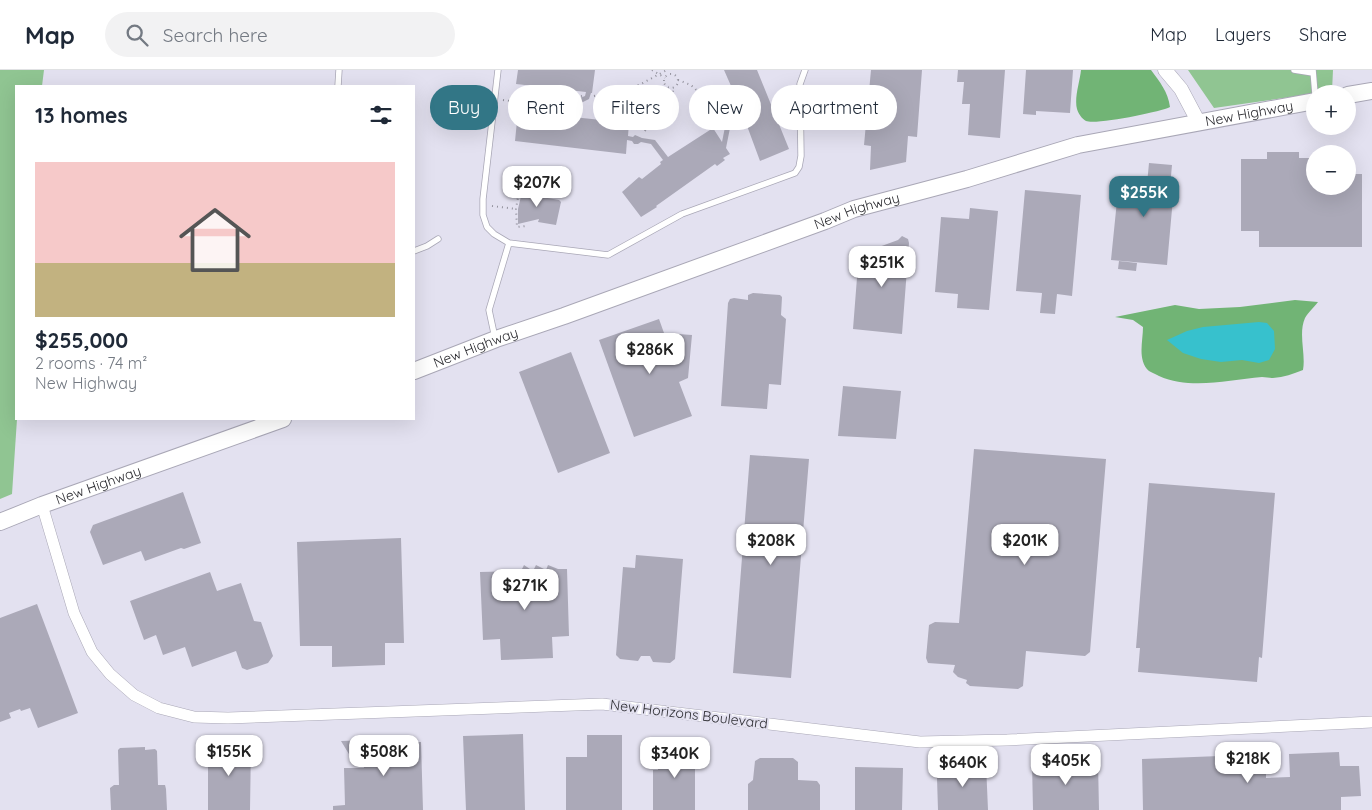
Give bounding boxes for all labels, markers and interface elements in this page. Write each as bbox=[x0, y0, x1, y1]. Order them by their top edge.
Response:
search box bbox=[105, 12, 455, 57]
text: Map bbox=[25, 20, 75, 50]
icon: search bbox=[123, 21, 151, 49]
text: Search here bbox=[163, 23, 268, 47]
text: Map bbox=[1150, 23, 1187, 46]
text: Layers bbox=[1215, 23, 1271, 46]
text: Share bbox=[1299, 23, 1347, 46]
chip: Buy bbox=[430, 85, 498, 130]
chip: Rent bbox=[508, 85, 583, 130]
chip: Filters bbox=[593, 85, 679, 130]
chip: New bbox=[689, 85, 761, 130]
chip: Apartment bbox=[771, 85, 897, 130]
map controls bbox=[1306, 85, 1356, 195]
button: + bbox=[1306, 85, 1356, 135]
street label: New Highway bbox=[1204, 96, 1295, 130]
icon: filters bbox=[367, 101, 395, 129]
text: 13 homes bbox=[35, 102, 128, 128]
button: − bbox=[1306, 145, 1356, 195]
pin: $207K bbox=[502, 166, 572, 208]
text: $207K bbox=[513, 172, 561, 192]
pin: $255K bbox=[1109, 176, 1179, 218]
text: $255K bbox=[1120, 182, 1168, 202]
street label: New Highway bbox=[811, 188, 901, 233]
icon: home bbox=[170, 195, 260, 285]
pin: $251K bbox=[847, 246, 917, 288]
text: $251K bbox=[860, 252, 904, 272]
street label: New Highway bbox=[431, 323, 520, 372]
text: $255,000 bbox=[35, 327, 128, 353]
pin: $286K bbox=[615, 332, 685, 375]
text: $286K bbox=[627, 339, 673, 359]
text: 2 rooms · 74 m² bbox=[35, 353, 147, 373]
text: New Highway bbox=[35, 373, 137, 393]
street label: New Highway bbox=[53, 461, 143, 508]
pin: $208K bbox=[736, 524, 806, 566]
pin: $201K bbox=[990, 524, 1060, 566]
text: $208K bbox=[747, 530, 795, 550]
text: $201K bbox=[1002, 530, 1048, 550]
pin: $271K bbox=[490, 568, 560, 611]
text: $271K bbox=[503, 575, 547, 595]
street label: New Horizons Boulevard bbox=[609, 695, 769, 733]
pin: $155K bbox=[194, 734, 264, 777]
pin: $508K bbox=[349, 734, 419, 777]
pin: $340K bbox=[640, 736, 710, 779]
text: $155K bbox=[207, 741, 251, 761]
text: $508K bbox=[360, 741, 408, 761]
pin: $218K bbox=[1213, 742, 1283, 784]
text: $340K bbox=[651, 743, 699, 763]
pin: $405K bbox=[1031, 744, 1101, 786]
pin: $640K bbox=[928, 746, 998, 788]
text: $218K bbox=[1226, 748, 1270, 768]
text: $405K bbox=[1042, 750, 1090, 770]
text: $640K bbox=[939, 752, 987, 772]

